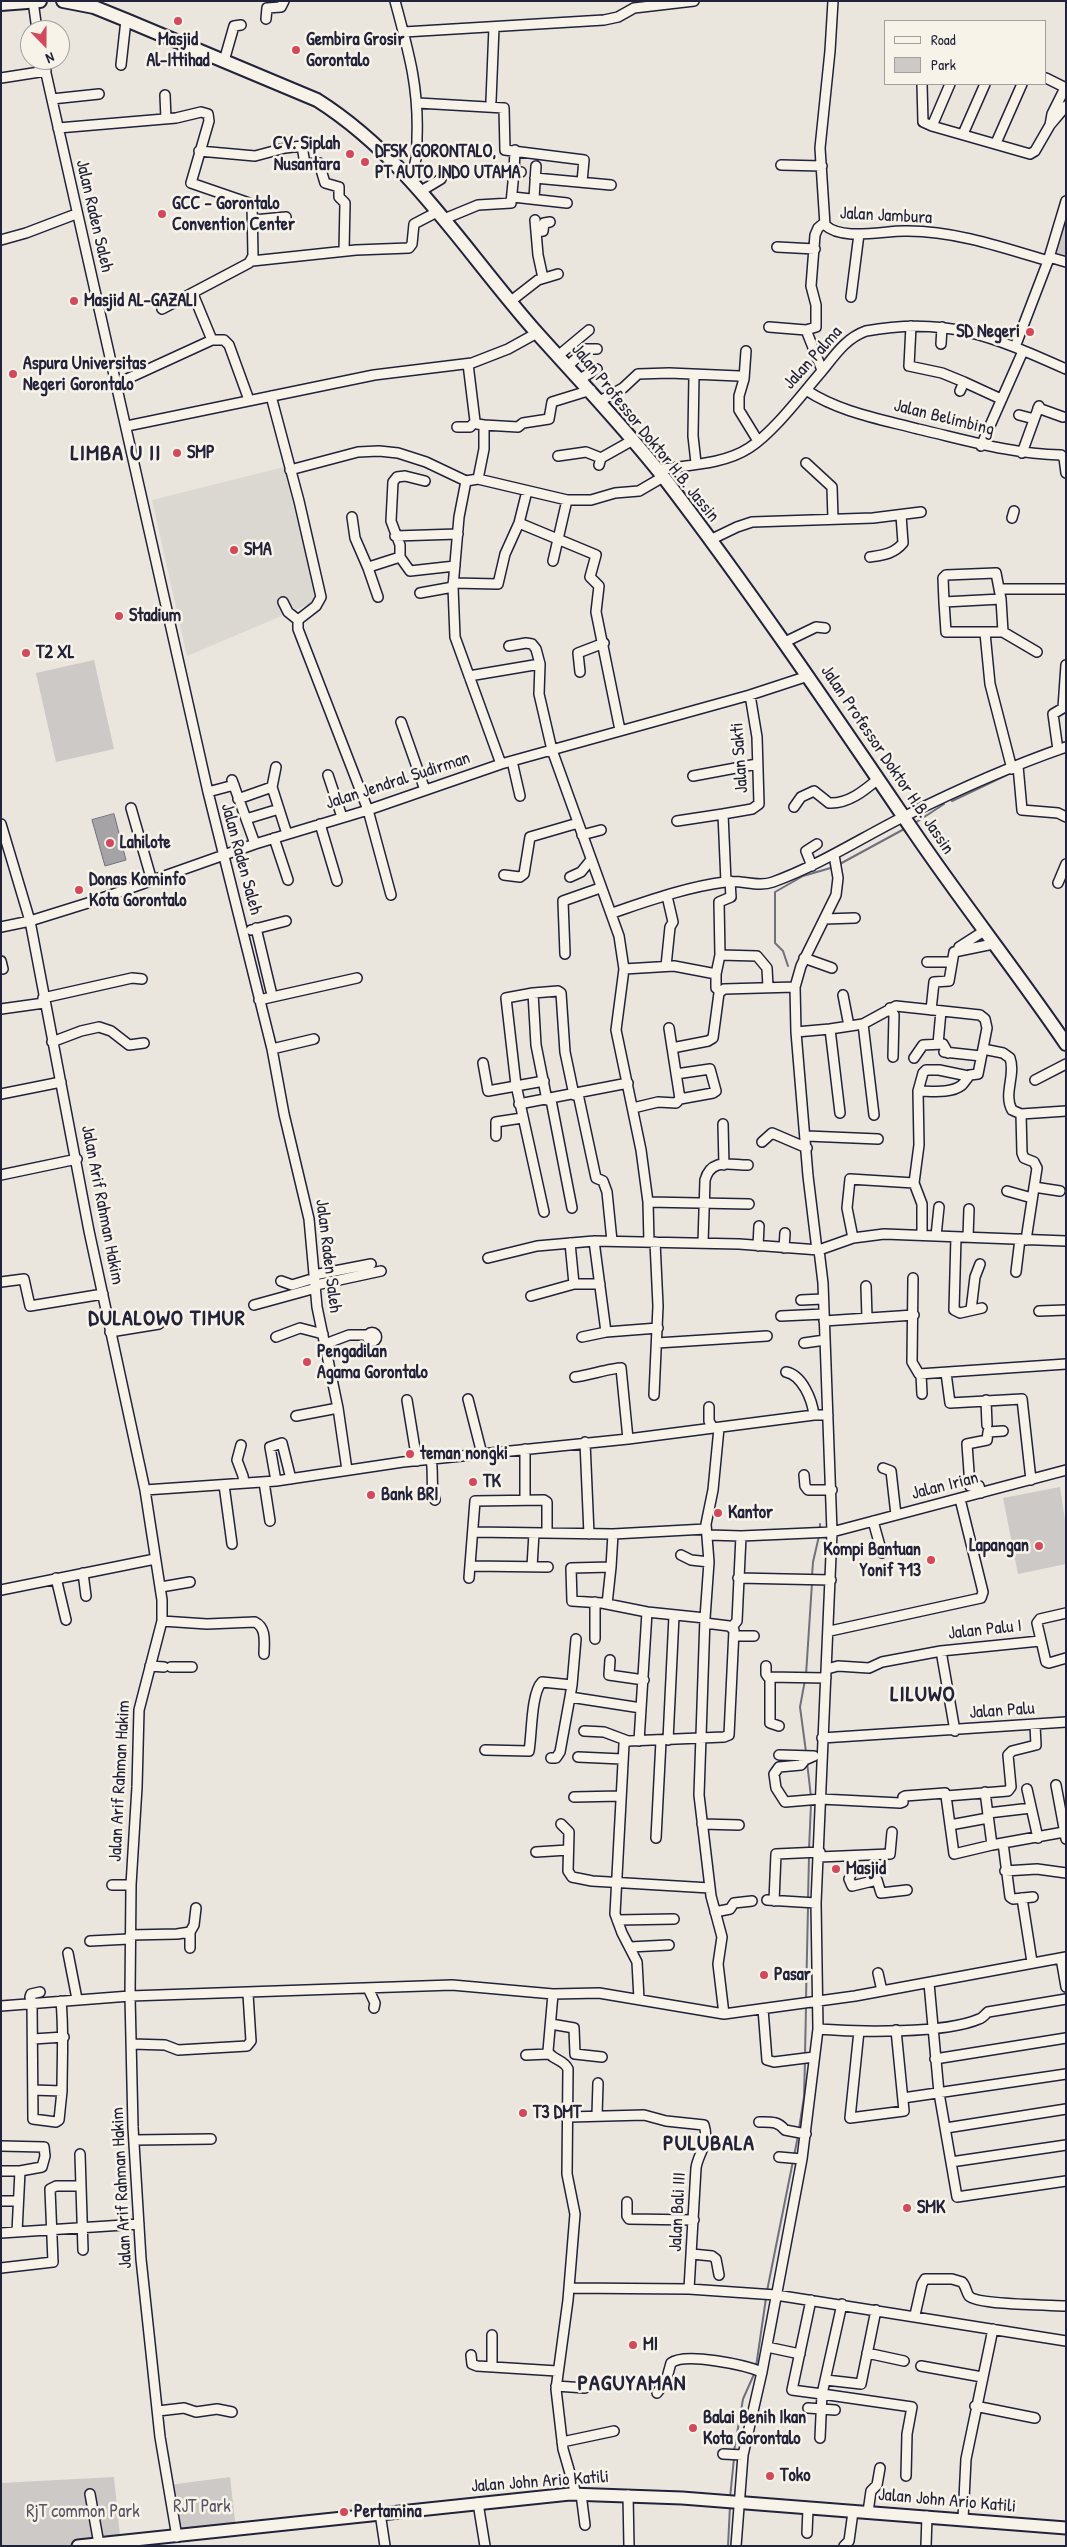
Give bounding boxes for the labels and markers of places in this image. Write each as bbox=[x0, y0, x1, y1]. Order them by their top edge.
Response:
marker: Masjid Al-Ittihad bbox=[172, 15, 184, 27]
place label: Masjid Al-Ittihad bbox=[146, 29, 210, 72]
place label: Gembira Grosir Gorontalo bbox=[306, 29, 404, 72]
marker: Gembira Grosir Gorontalo bbox=[290, 44, 302, 56]
place label: CV. Siplah Nusantara bbox=[273, 133, 340, 176]
place label: DFSK GORONTALO, PT AUTO INDO UTAMA bbox=[375, 141, 521, 183]
marker: CV. Siplah Nusantara bbox=[344, 148, 356, 160]
marker: DFSK GORONTALO, PT AUTO INDO UTAMA bbox=[359, 156, 371, 168]
place label: GCC - Gorontalo Convention Center bbox=[172, 193, 295, 235]
marker: GCC - Gorontalo Convention Center bbox=[156, 208, 168, 220]
place label: Masjid AL-GAZALI bbox=[84, 290, 197, 312]
marker: Masjid AL-GAZALI bbox=[68, 295, 80, 307]
place label: SD Negeri bbox=[956, 321, 1020, 343]
marker: SD Negeri bbox=[1024, 326, 1036, 338]
place label: Aspura Universitas Negeri Gorontalo bbox=[23, 353, 146, 396]
marker: Aspura Universitas Negeri Gorontalo bbox=[7, 368, 19, 380]
place label: SMP bbox=[187, 442, 215, 464]
marker: SMP bbox=[171, 447, 183, 459]
place label: SMA bbox=[244, 539, 272, 561]
marker: SMA bbox=[228, 544, 240, 556]
place label: Stadium bbox=[129, 605, 181, 627]
marker: Stadium bbox=[113, 610, 125, 622]
place label: T2 XL bbox=[36, 642, 75, 664]
marker: T2 XL bbox=[20, 647, 32, 659]
place label: Lahilote bbox=[120, 832, 171, 854]
marker: Lahilote bbox=[104, 837, 116, 849]
place label: Donas Kominfo Kota Gorontalo bbox=[89, 869, 187, 912]
marker: Donas Kominfo Kota Gorontalo bbox=[73, 884, 85, 896]
place label: Pengadilan Agama Gorontalo bbox=[317, 1341, 428, 1384]
marker: Pengadilan Agama Gorontalo bbox=[301, 1356, 313, 1368]
place label: teman nongki bbox=[420, 1443, 508, 1465]
marker: teman nongki bbox=[404, 1448, 416, 1460]
place label: TK bbox=[483, 1471, 501, 1493]
marker: TK bbox=[467, 1476, 479, 1488]
place label: Bank BRI bbox=[381, 1484, 438, 1506]
marker: Bank BRI bbox=[365, 1489, 377, 1501]
place label: Kantor bbox=[728, 1502, 773, 1524]
marker: Kantor bbox=[712, 1507, 724, 1519]
place label: Lapangan bbox=[969, 1535, 1029, 1557]
place label: Kompi Bantuan Yonif 713 bbox=[823, 1539, 921, 1582]
marker: Lapangan bbox=[1033, 1540, 1045, 1552]
marker: Kompi Bantuan Yonif 713 bbox=[925, 1554, 937, 1566]
place label: Masjid bbox=[846, 1858, 886, 1880]
marker: Masjid bbox=[830, 1863, 842, 1875]
place label: Pasar bbox=[774, 1964, 811, 1986]
marker: Pasar bbox=[758, 1969, 770, 1981]
place label: T3 DMT bbox=[533, 2102, 581, 2124]
marker: T3 DMT bbox=[517, 2107, 529, 2119]
place label: SMK bbox=[917, 2197, 945, 2219]
marker: SMK bbox=[901, 2202, 913, 2214]
place label: MI bbox=[643, 2334, 658, 2356]
marker: MI bbox=[627, 2339, 639, 2351]
place label: Balai Benih Ikan Kota Gorontalo bbox=[703, 2407, 806, 2450]
marker: Balai Benih Ikan Kota Gorontalo bbox=[687, 2422, 699, 2434]
place label: Toko bbox=[780, 2465, 810, 2487]
marker: Toko bbox=[764, 2470, 776, 2482]
place label: Pertamina bbox=[354, 2501, 421, 2523]
marker: Pertamina bbox=[338, 2506, 350, 2518]

